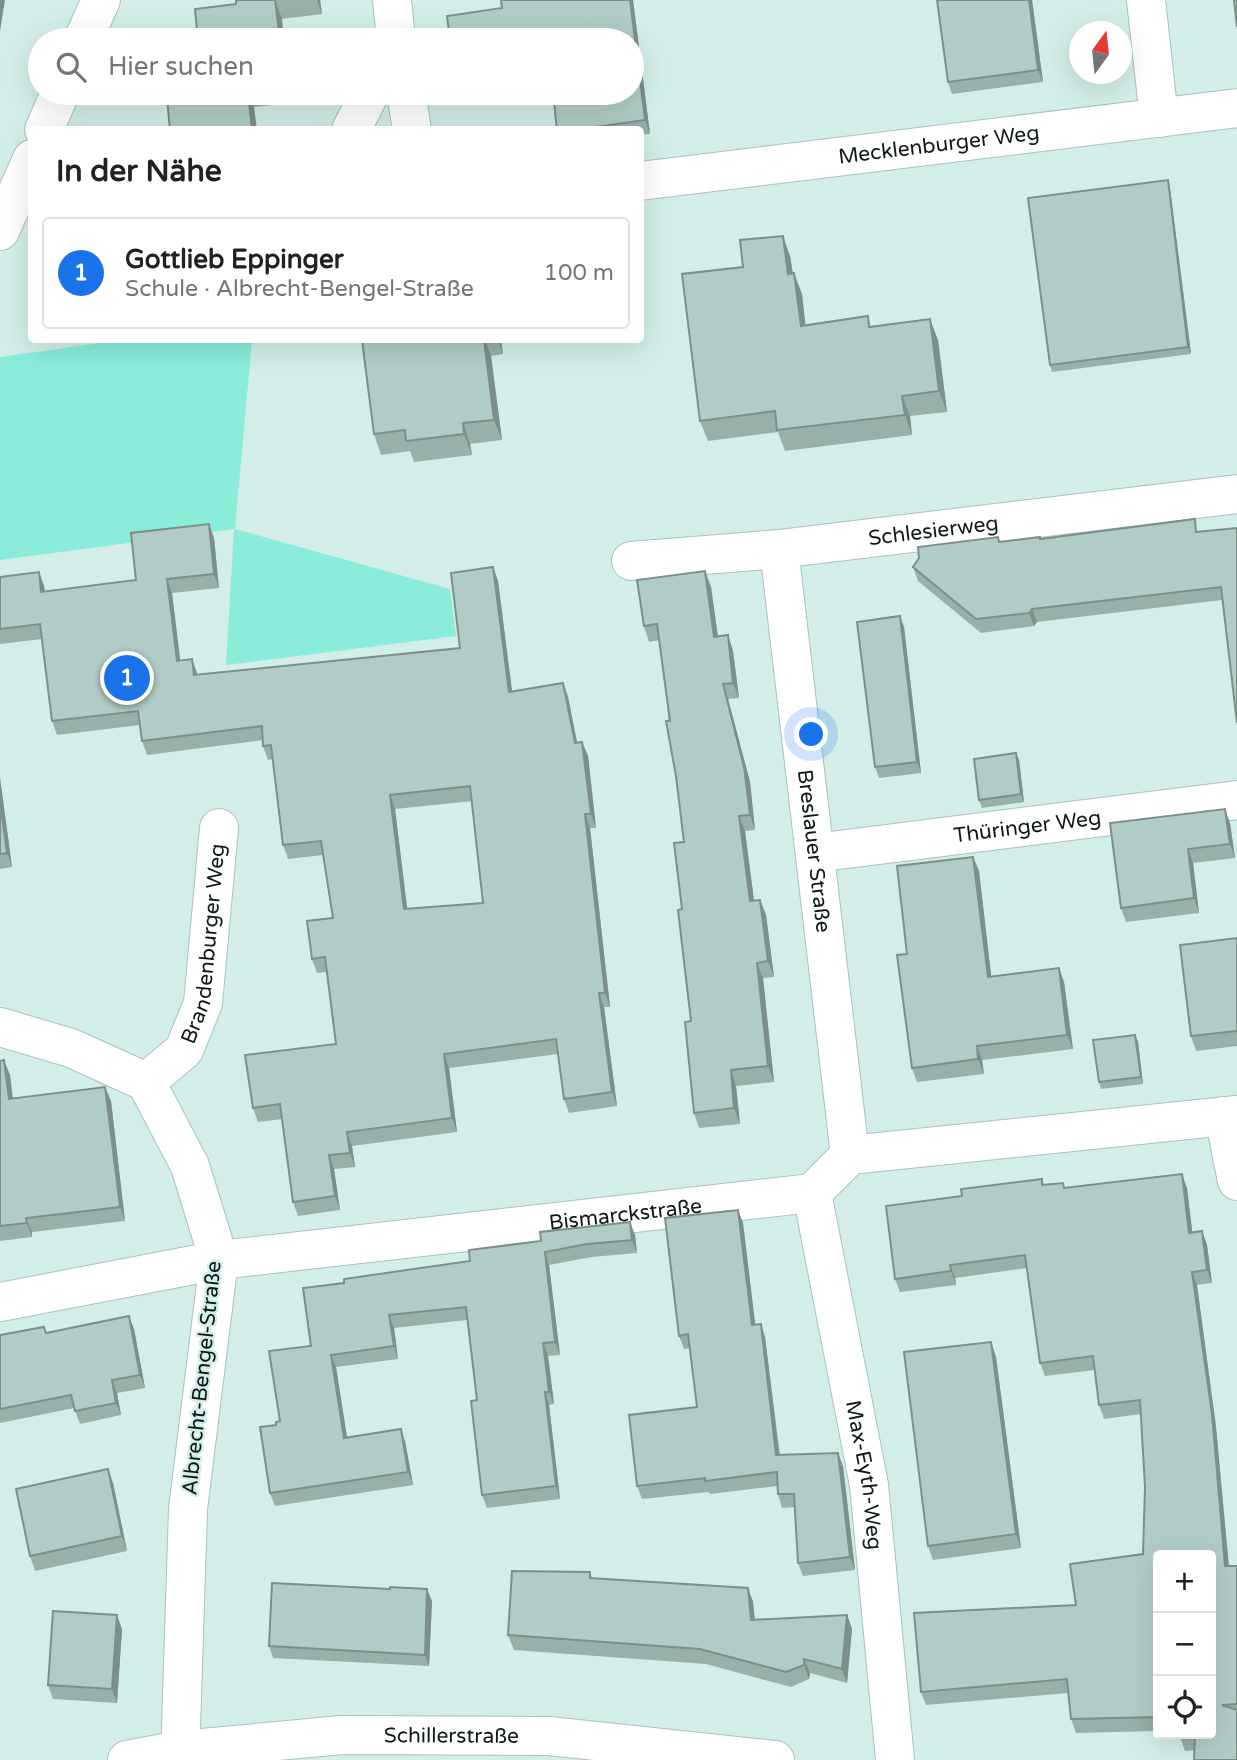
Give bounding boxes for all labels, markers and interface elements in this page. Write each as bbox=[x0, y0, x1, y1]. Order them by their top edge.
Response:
north arrow bbox=[1069, 21, 1132, 84]
search box bbox=[28, 28, 644, 105]
icon: search bbox=[52, 48, 90, 86]
text: Hier suchen bbox=[108, 51, 254, 82]
street label: Mecklenburger Weg bbox=[837, 120, 1041, 169]
text: In der Nähe bbox=[56, 153, 222, 190]
text: Gottlieb Eppinger bbox=[125, 244, 344, 275]
text: 1 bbox=[74, 259, 88, 287]
text: 100 m bbox=[544, 259, 614, 287]
text: Schule · Albrecht-Bengel-Straße bbox=[125, 275, 474, 303]
street label: Schlesierweg bbox=[867, 510, 1000, 551]
pin: 1 bbox=[104, 652, 150, 704]
your location bbox=[794, 717, 828, 751]
street label: Breslauer Straße bbox=[792, 768, 836, 934]
street label: Thüringer Weg bbox=[952, 805, 1103, 848]
street label: Brandenburger Weg bbox=[175, 842, 230, 1047]
street label: Bismarckstraße bbox=[548, 1193, 703, 1235]
street label: Albrecht-Bengel-Straße bbox=[177, 1260, 227, 1496]
street label: Max-Eyth-Weg bbox=[840, 1398, 888, 1551]
map controls bbox=[1153, 1550, 1216, 1739]
button: + bbox=[1153, 1550, 1216, 1613]
button: − bbox=[1153, 1613, 1216, 1676]
button: locate bbox=[1153, 1676, 1216, 1739]
street label: Schillerstraße bbox=[384, 1723, 519, 1748]

